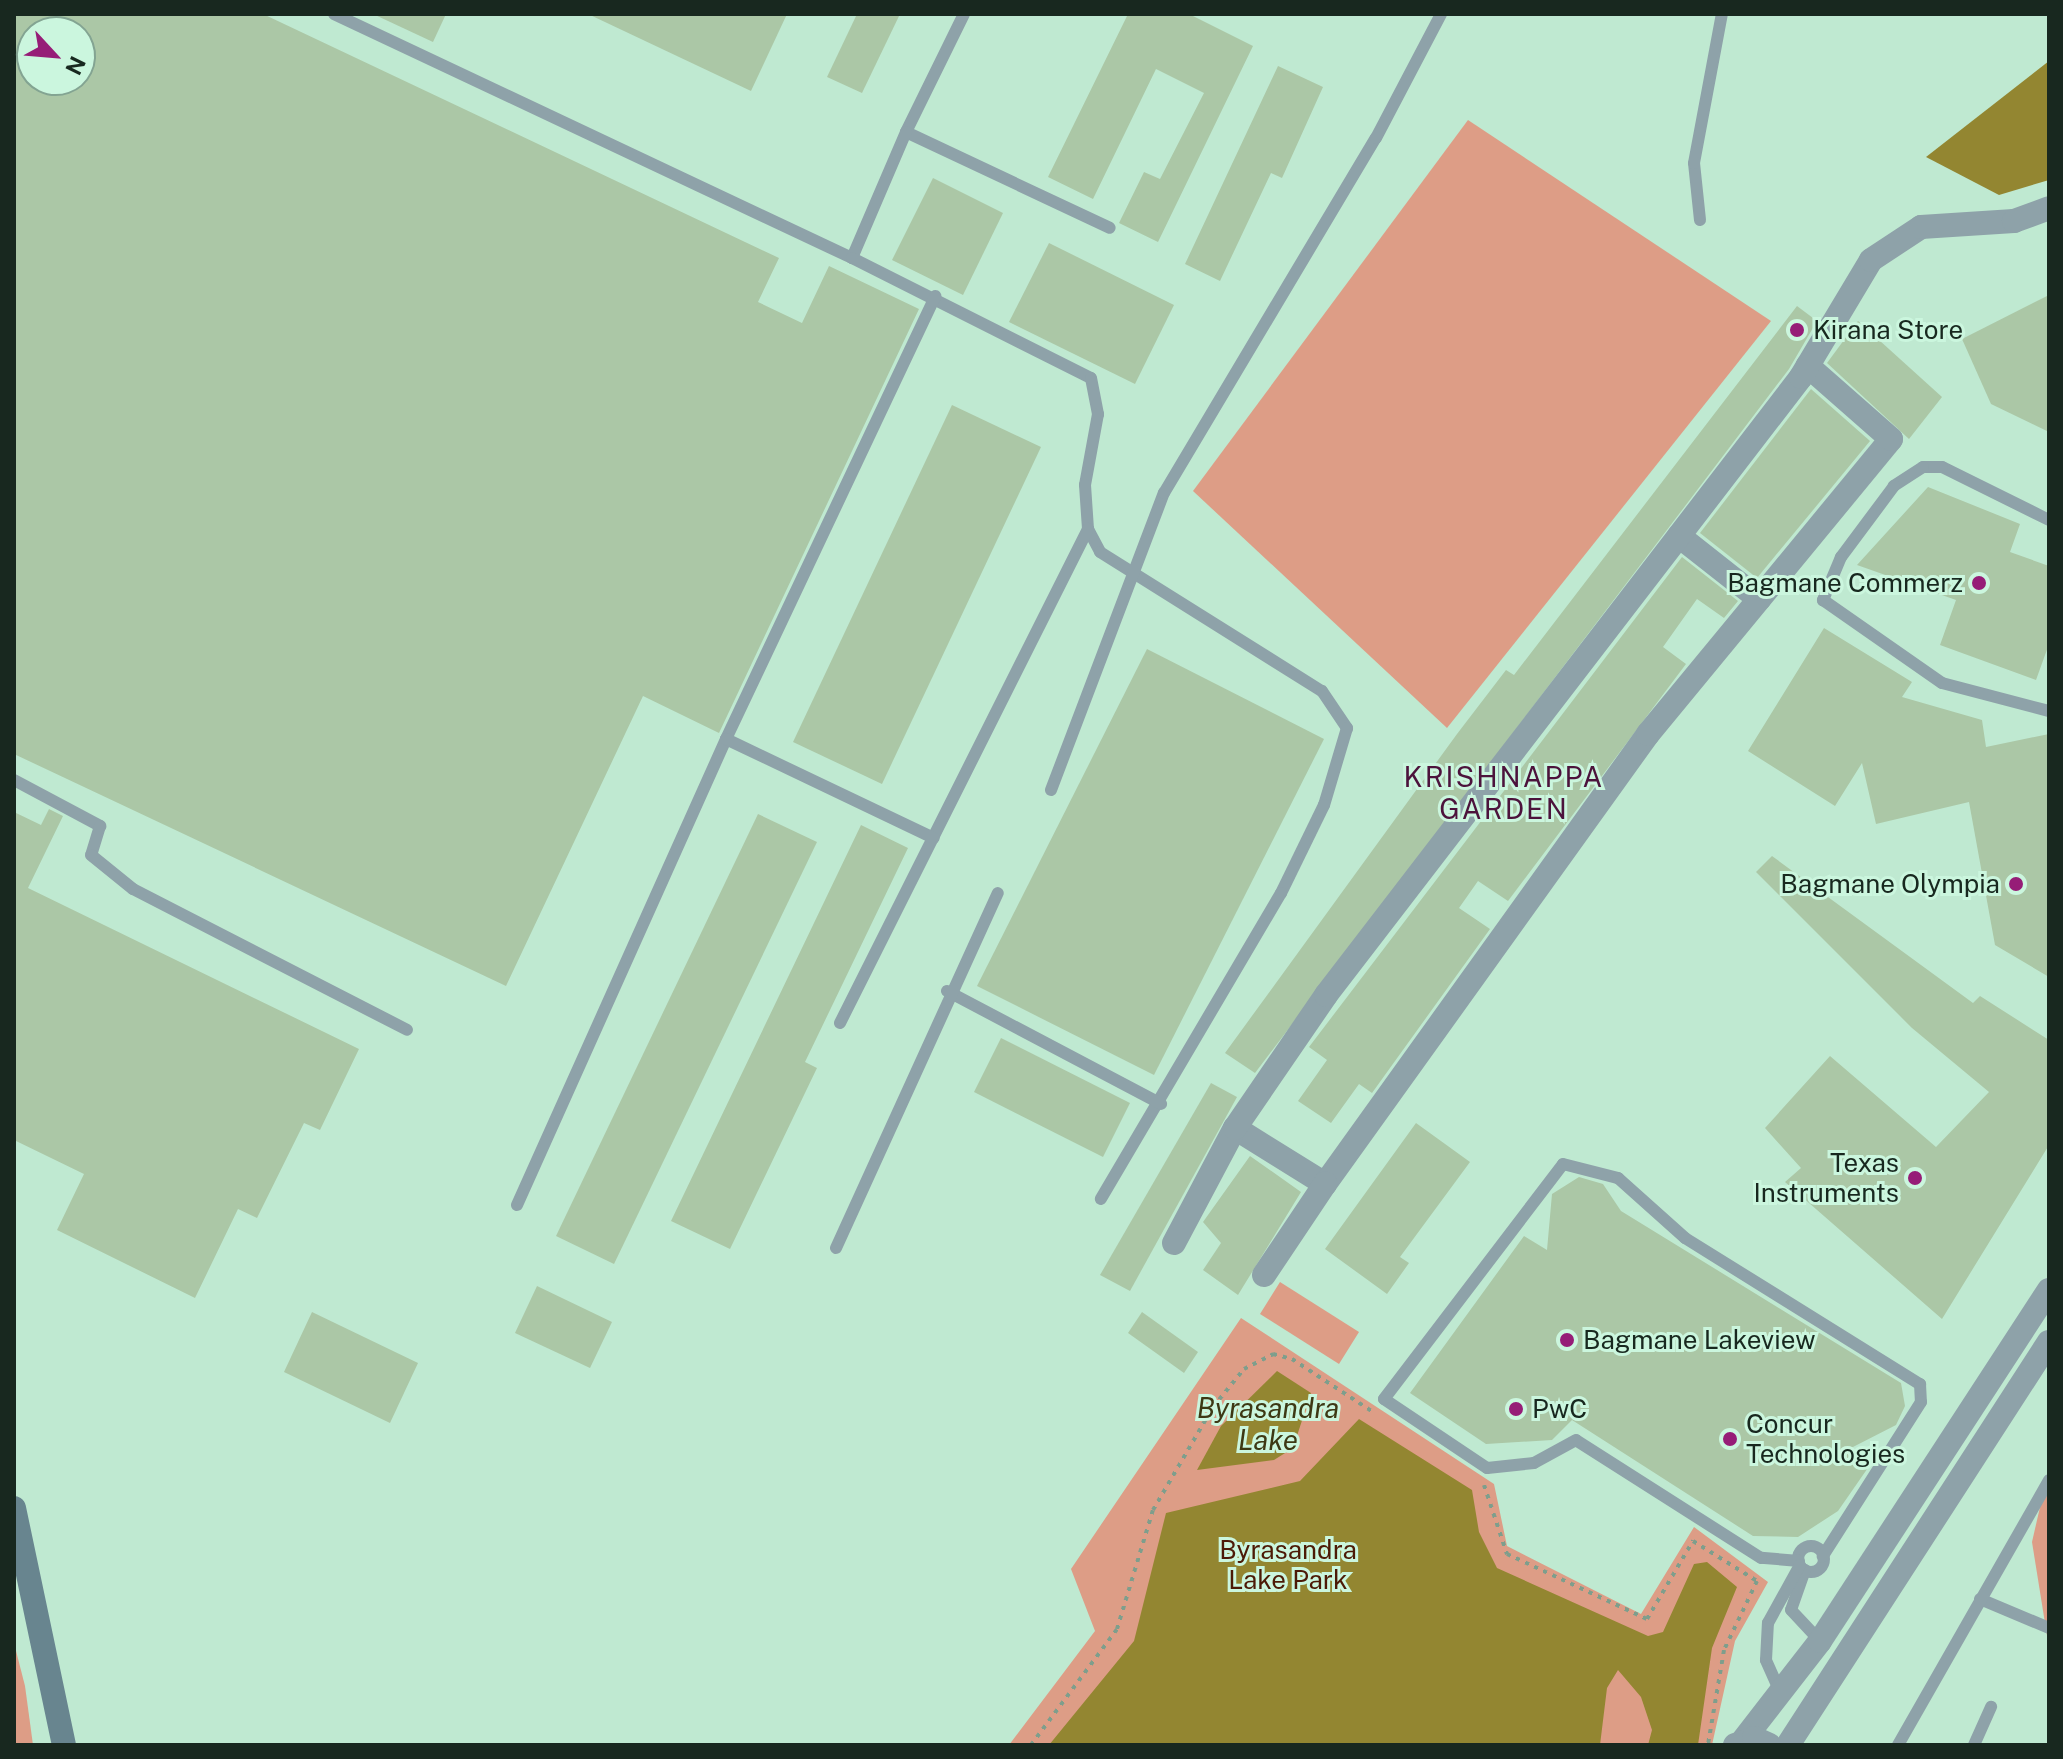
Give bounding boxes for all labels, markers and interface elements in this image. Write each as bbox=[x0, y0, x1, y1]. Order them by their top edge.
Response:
north arrow bbox=[16, 16, 96, 96]
text: N bbox=[60, 52, 91, 79]
place label: Kirana Store bbox=[1813, 314, 1963, 346]
marker: Kirana Store bbox=[1788, 321, 1806, 339]
place label: Bagmane Commerz bbox=[1727, 567, 1963, 599]
marker: Bagmane Commerz bbox=[1970, 574, 1988, 592]
district label: KRISHNAPPA GARDEN bbox=[1404, 760, 1604, 826]
place label: Bagmane Olympia bbox=[1780, 868, 2000, 900]
marker: Bagmane Olympia bbox=[2007, 875, 2025, 893]
place label: Texas Instruments bbox=[1753, 1147, 1899, 1208]
marker: Texas Instruments bbox=[1906, 1169, 1924, 1187]
place label: Bagmane Lakeview bbox=[1583, 1324, 1816, 1356]
marker: Bagmane Lakeview bbox=[1558, 1331, 1576, 1349]
water label: Byrasandra Lake bbox=[1197, 1391, 1339, 1457]
place label: PwC bbox=[1532, 1393, 1587, 1425]
marker: PwC bbox=[1507, 1400, 1525, 1418]
place label: Concur Technologies bbox=[1746, 1408, 1905, 1470]
marker: Concur Technologies bbox=[1721, 1430, 1739, 1448]
park label: Byrasandra Lake Park bbox=[1219, 1534, 1357, 1596]

